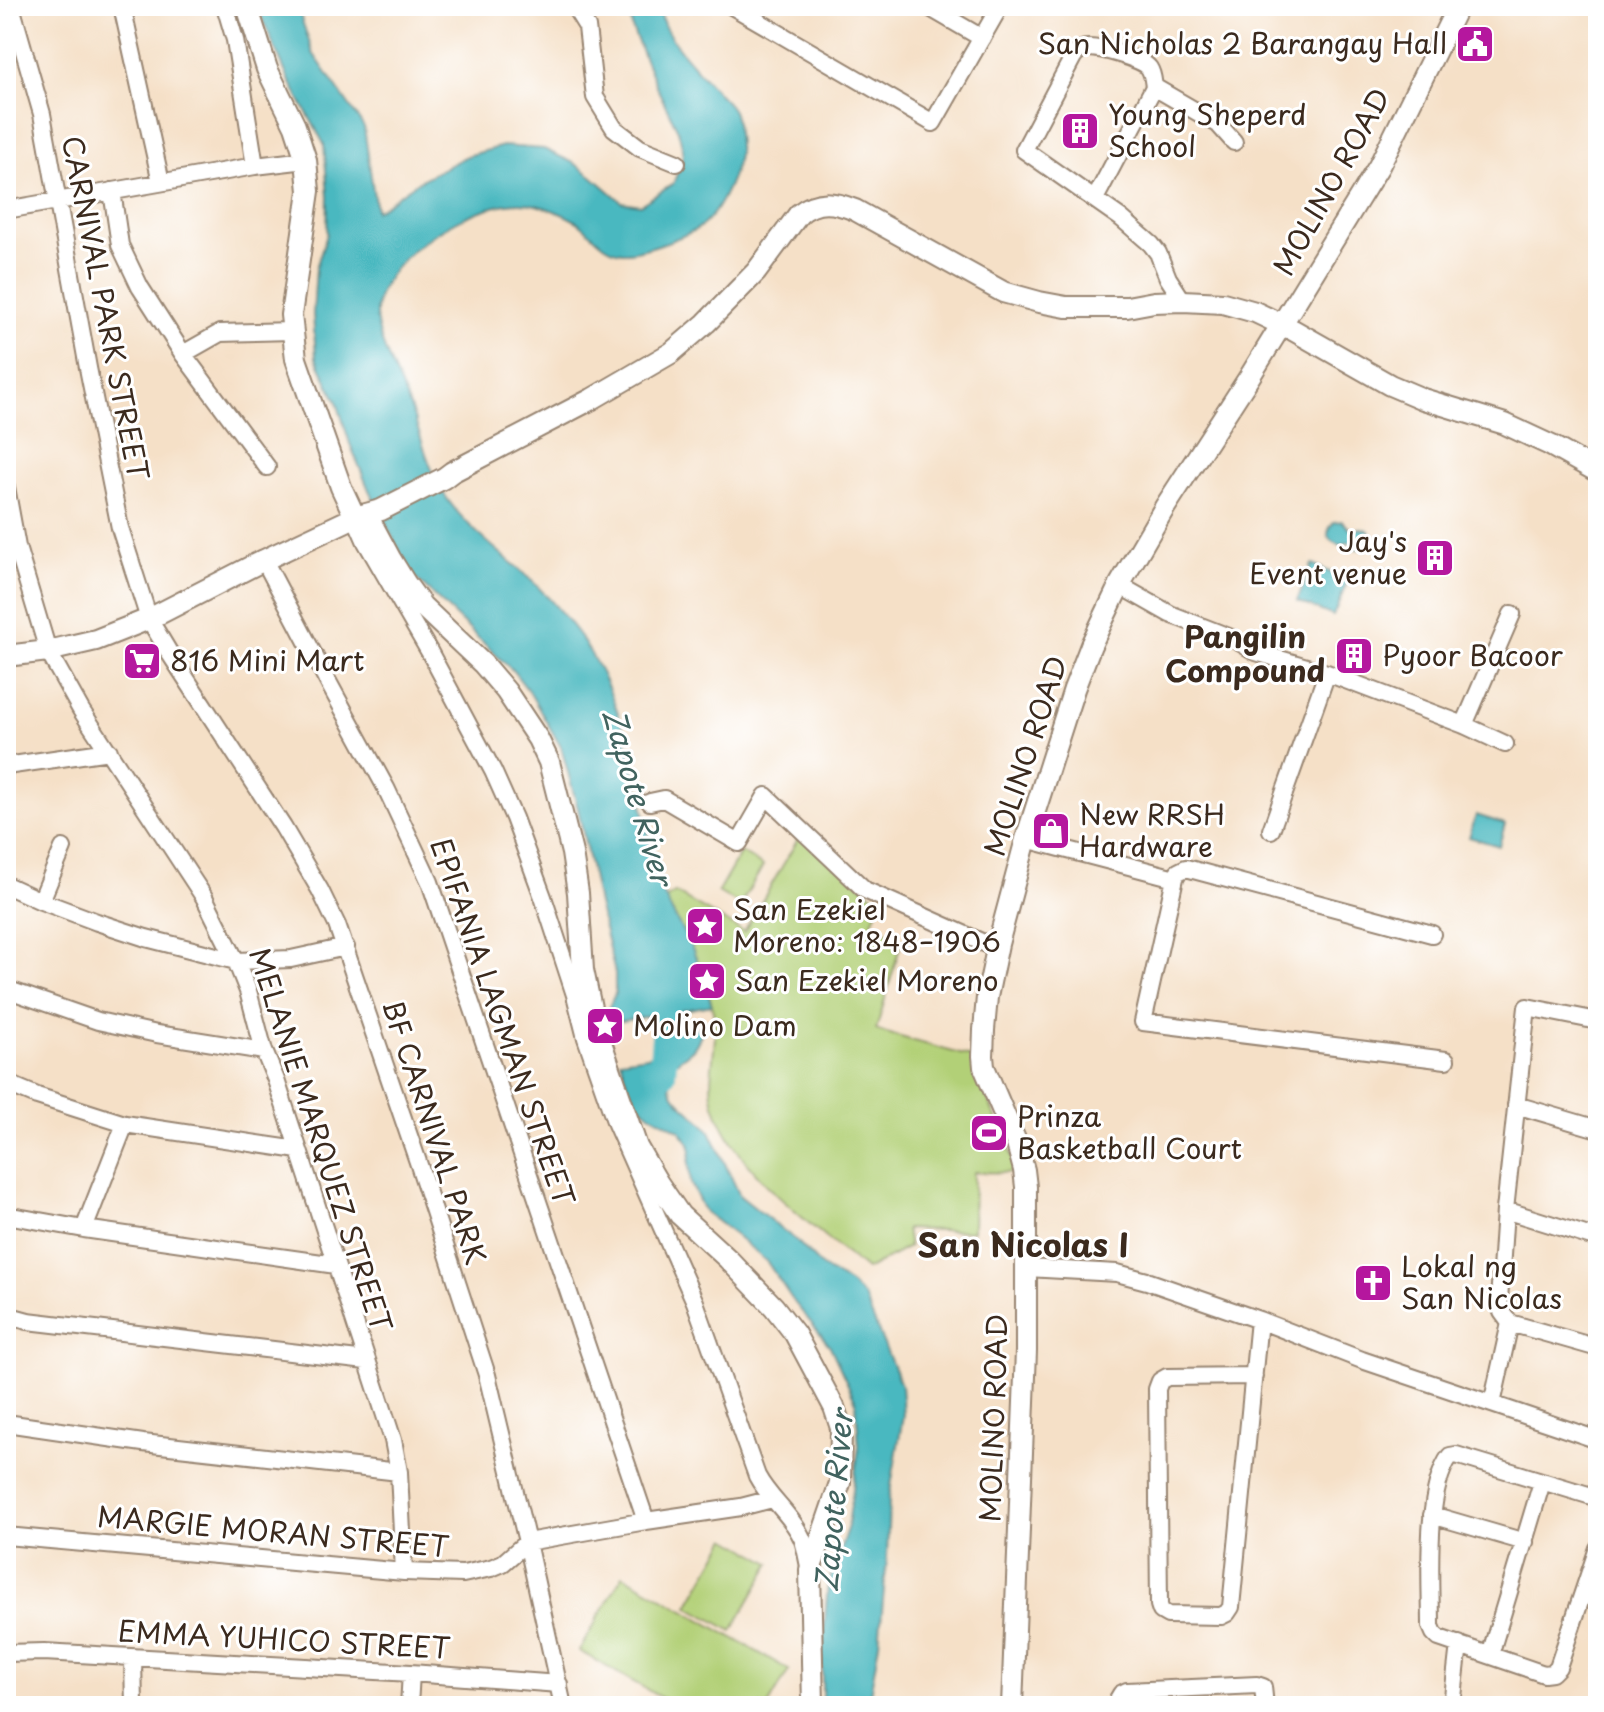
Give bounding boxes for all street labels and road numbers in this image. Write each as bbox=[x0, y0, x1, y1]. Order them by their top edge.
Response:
street label: MOLINO ROAD bbox=[1261, 80, 1400, 283]
street label: CARNIVAL PARK STREET bbox=[52, 132, 161, 484]
street label: MOLINO ROAD bbox=[972, 650, 1077, 861]
street label: EPIFANIA LAGMAN STREET bbox=[420, 832, 587, 1212]
street label: MELANIE MARQUEZ STREET bbox=[239, 942, 404, 1338]
street label: BF CARNIVAL PARK bbox=[372, 994, 499, 1270]
street label: MOLINO ROAD bbox=[967, 1313, 1018, 1523]
street label: MARGIE MORAN STREET bbox=[96, 1494, 451, 1567]
street label: EMMA YUHICO STREET bbox=[117, 1608, 452, 1669]

